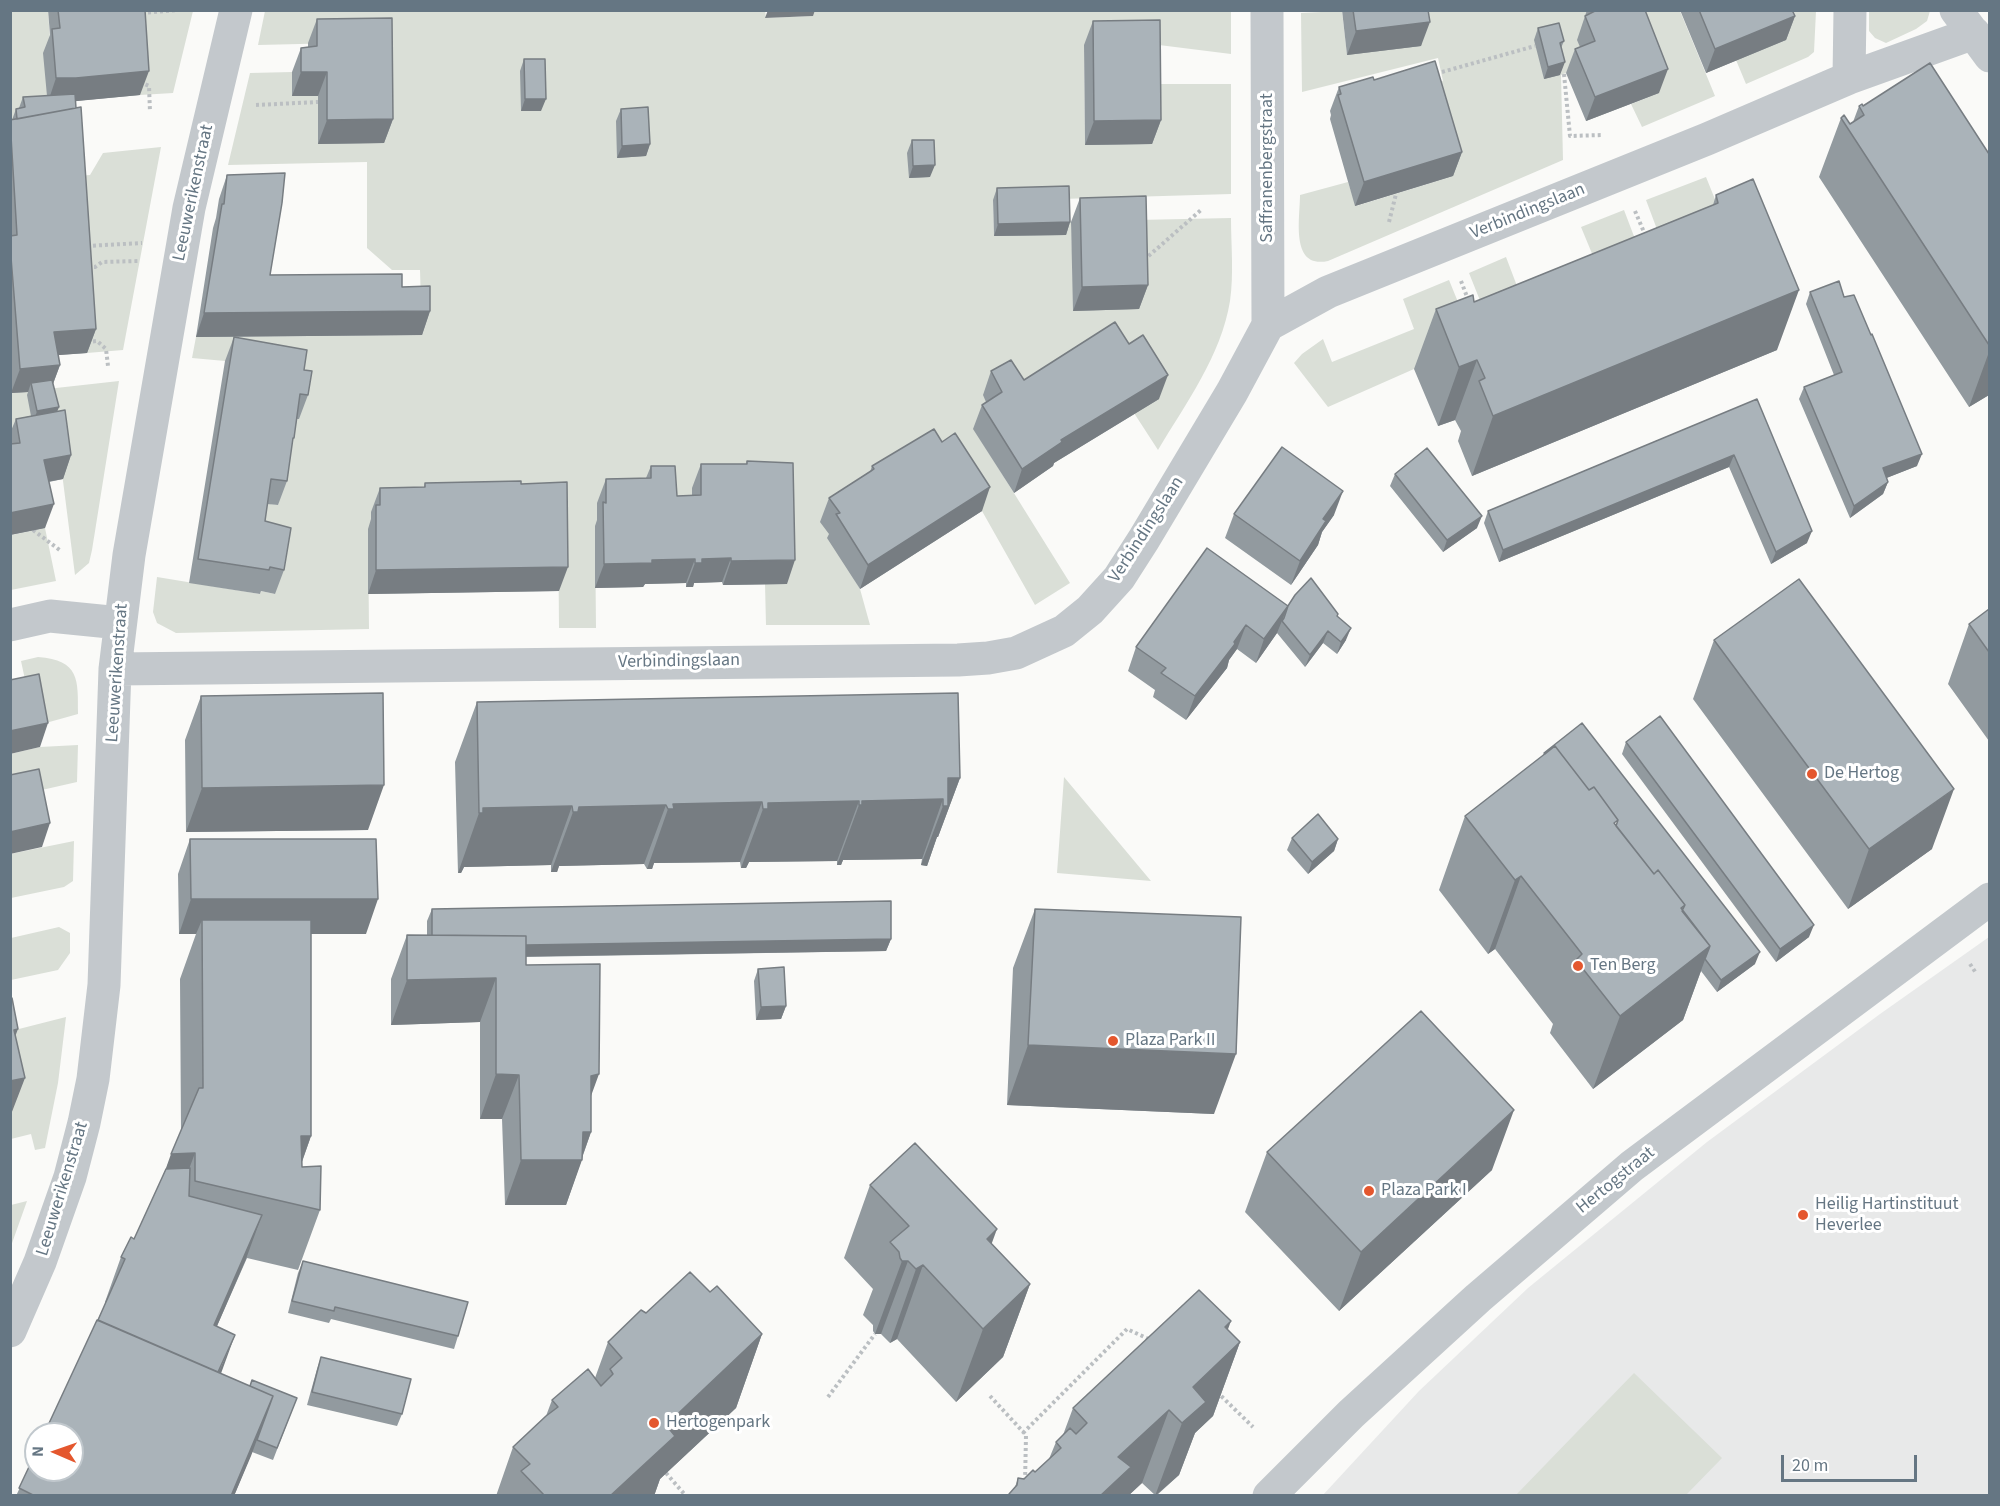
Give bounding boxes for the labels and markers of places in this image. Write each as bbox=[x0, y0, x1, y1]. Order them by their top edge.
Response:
place label: De Hertog bbox=[1824, 763, 1899, 785]
marker: De Hertog bbox=[1805, 767, 1819, 781]
place label: Ten Berg bbox=[1590, 955, 1655, 977]
marker: Ten Berg bbox=[1571, 959, 1585, 973]
place label: Plaza Park II bbox=[1125, 1030, 1215, 1052]
marker: Plaza Park II bbox=[1106, 1034, 1120, 1048]
place label: Plaza Park I bbox=[1381, 1180, 1467, 1202]
marker: Plaza Park I bbox=[1362, 1184, 1376, 1198]
place label: Heilig Hartinstituut Heverlee bbox=[1815, 1194, 1959, 1236]
marker: Heilig Hartinstituut Heverlee bbox=[1796, 1208, 1810, 1222]
place label: Hertogenpark bbox=[666, 1412, 770, 1434]
marker: Hertogenpark bbox=[647, 1416, 661, 1430]

